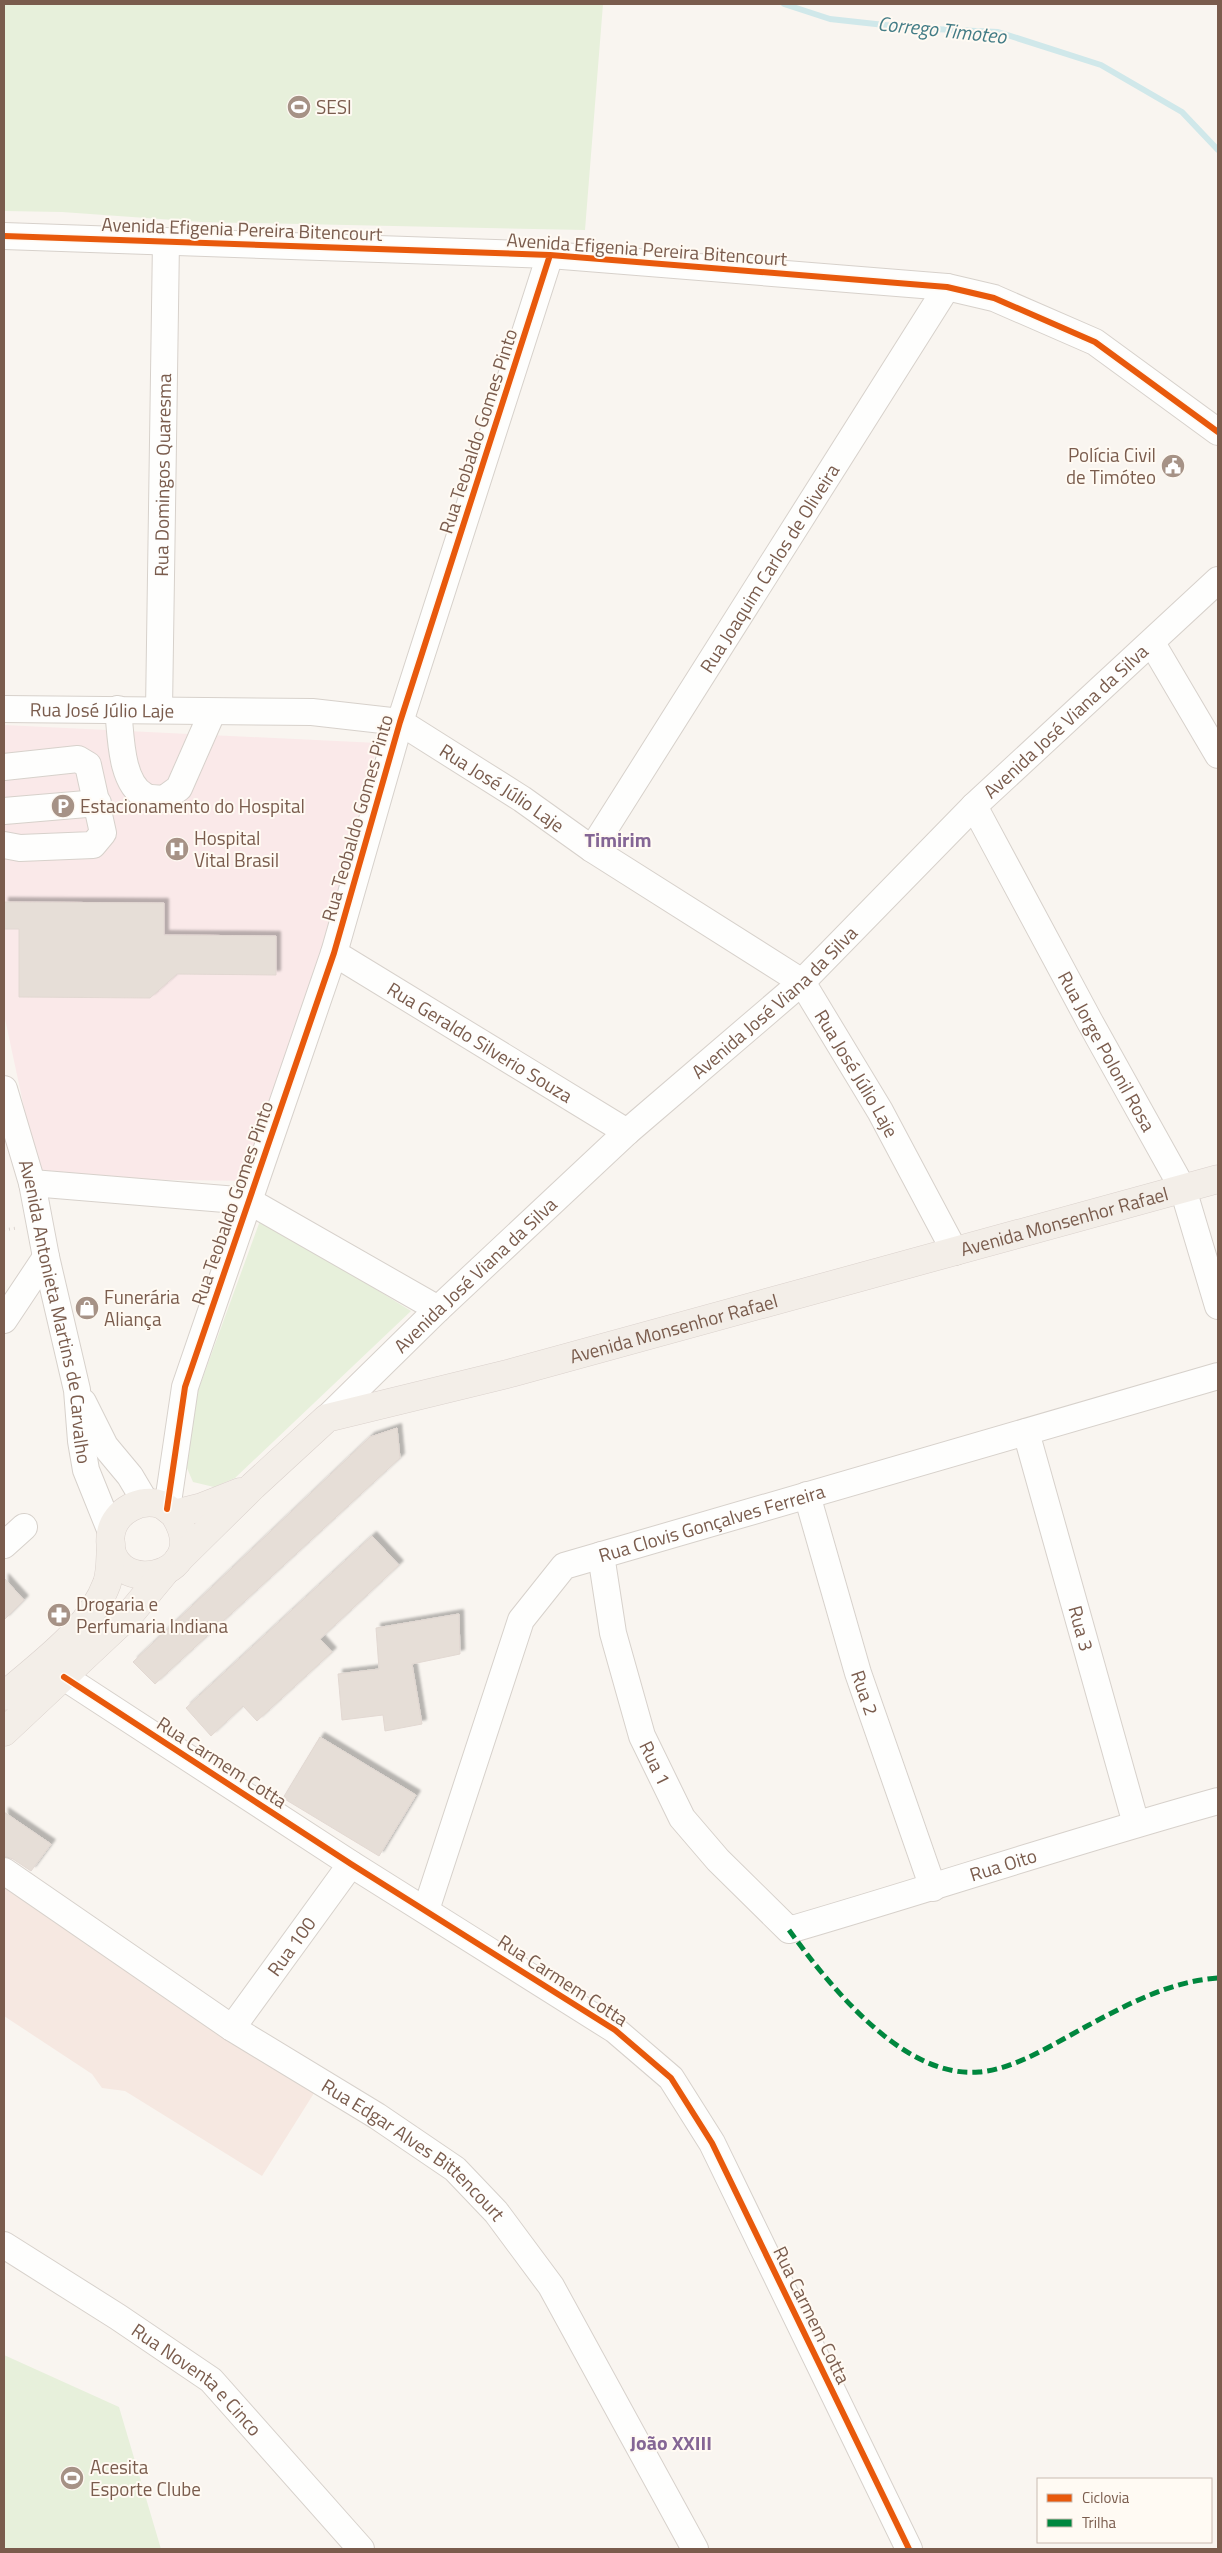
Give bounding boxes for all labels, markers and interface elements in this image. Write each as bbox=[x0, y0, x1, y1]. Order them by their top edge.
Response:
water label: Corrego Timoteo bbox=[876, 7, 1009, 52]
place label: SESI bbox=[316, 92, 352, 121]
sports icon: SESI bbox=[286, 94, 312, 120]
street label: Avenida Efigenia Pereira Bitencourt bbox=[101, 209, 383, 248]
street label: Avenida Efigenia Pereira Bitencourt bbox=[506, 224, 789, 273]
street label: Rua Teobaldo Gomes Pinto bbox=[431, 325, 524, 537]
street label: Rua Domingos Quaresma bbox=[146, 373, 178, 577]
place label: Polícia Civil de Timóteo bbox=[1066, 440, 1156, 491]
public building icon: Polícia Civil de Timóteo bbox=[1160, 453, 1186, 479]
street label: Rua Joaquim Carlos de Oliveira bbox=[692, 457, 846, 678]
street label: Avenida José Viana da Silva bbox=[976, 637, 1155, 805]
street label: Rua José Júlio Laje bbox=[30, 694, 174, 725]
street label: Rua Teobaldo Gomes Pinto bbox=[313, 711, 400, 925]
street label: Rua José Júlio Laje bbox=[434, 736, 571, 839]
place label: Estacionamento do Hospital bbox=[80, 791, 305, 820]
parking icon: Estacionamento do Hospital bbox=[50, 793, 76, 819]
place label: Hospital Vital Brasil bbox=[194, 823, 279, 874]
district label: Timirim bbox=[585, 824, 652, 855]
hospital icon: Hospital Vital Brasil bbox=[164, 836, 190, 862]
street label: Avenida José Viana da Silva bbox=[685, 918, 864, 1085]
street label: Rua Jorge Polonil Rosa bbox=[1051, 966, 1163, 1137]
street label: Rua Geraldo Silverio Souza bbox=[382, 974, 579, 1110]
street label: Rua José Júlio Laje bbox=[808, 1004, 906, 1142]
street label: Rua Teobaldo Gomes Pinto bbox=[183, 1097, 280, 1309]
street label: Avenida Antonieta Martins de Carvalho bbox=[12, 1156, 100, 1466]
street label: Avenida Monsenhor Rafael bbox=[957, 1178, 1171, 1263]
street label: Avenida José Viana da Silva bbox=[387, 1190, 563, 1359]
place label: Funerária Aliança bbox=[104, 1282, 180, 1333]
street label: Avenida Monsenhor Rafael bbox=[566, 1285, 781, 1370]
shop icon: Funerária Aliança bbox=[74, 1295, 100, 1321]
street label: Rua Clovis Gonçalves Ferreira bbox=[595, 1476, 829, 1569]
place label: Drogaria e Perfumaria Indiana bbox=[76, 1589, 228, 1640]
pharmacy icon: Drogaria e Perfumaria Indiana bbox=[46, 1602, 72, 1628]
street label: Rua 3 bbox=[1061, 1602, 1102, 1654]
street label: Rua 2 bbox=[844, 1666, 887, 1719]
street label: Rua Carmem Cotta bbox=[151, 1708, 294, 1815]
street label: Rua 1 bbox=[632, 1736, 679, 1790]
street label: Rua Oito bbox=[966, 1840, 1040, 1888]
street label: Rua 100 bbox=[259, 1910, 322, 1982]
street label: Rua Carmem Cotta bbox=[492, 1926, 635, 2033]
street label: Rua Edgar Alves Bittencourt bbox=[316, 2071, 513, 2227]
street label: Rua Carmem Cotta bbox=[766, 2241, 859, 2389]
street label: Rua Noventa e Cinco bbox=[126, 2315, 269, 2442]
district label: João XXIII bbox=[630, 2427, 712, 2458]
place label: Acesita Esporte Clube bbox=[90, 2452, 201, 2503]
sports icon: Acesita Esporte Clube bbox=[59, 2465, 85, 2491]
legend bbox=[1037, 2478, 1212, 2543]
text: Ciclovia bbox=[1082, 2486, 1130, 2509]
text: Trilha bbox=[1082, 2511, 1117, 2534]

